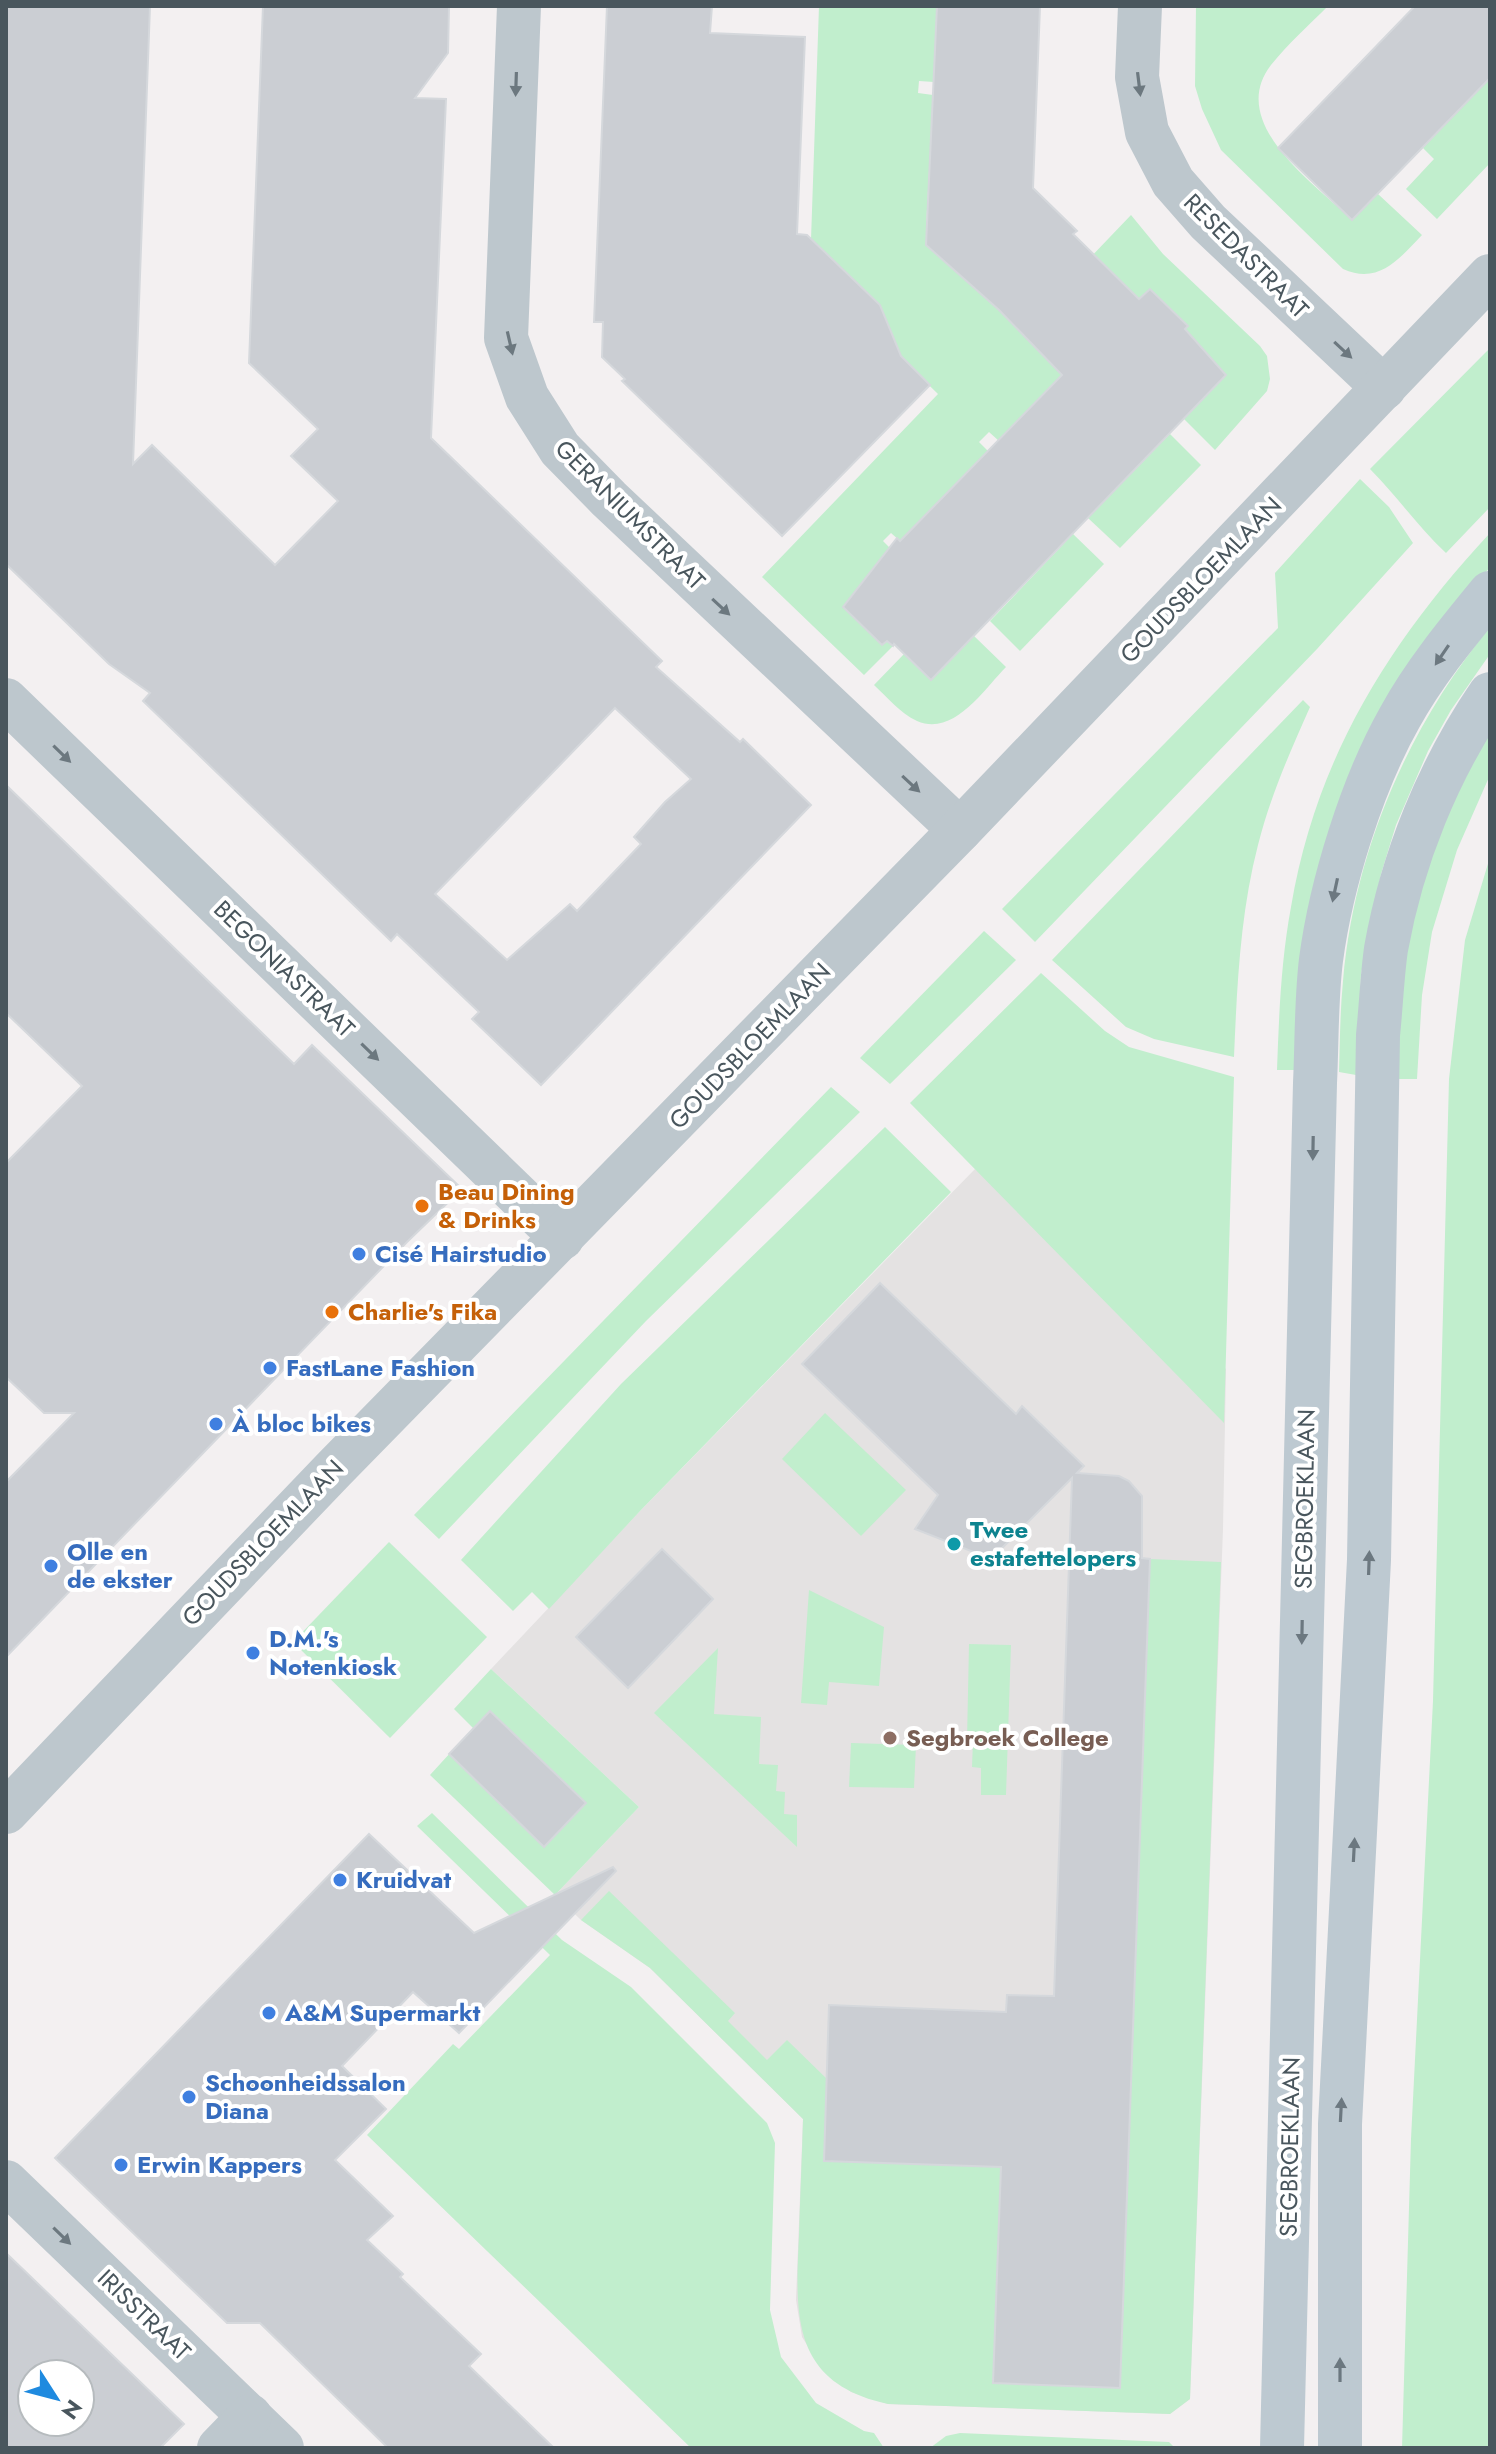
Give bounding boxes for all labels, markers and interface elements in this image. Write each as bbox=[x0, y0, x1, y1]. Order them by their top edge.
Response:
one-way arrow bbox=[510, 72, 523, 97]
one-way arrow bbox=[1133, 72, 1146, 97]
street label: RESEDASTRAAT bbox=[1176, 185, 1317, 326]
one-way arrow bbox=[504, 331, 517, 356]
one-way arrow bbox=[1333, 340, 1352, 358]
street label: GERANIUMSTRAAT bbox=[547, 432, 713, 598]
street label: GOUDSBLOEMLAAN bbox=[1112, 488, 1290, 671]
one-way arrow bbox=[712, 597, 731, 615]
one-way arrow bbox=[1435, 644, 1450, 665]
one-way arrow bbox=[52, 744, 71, 763]
one-way arrow bbox=[902, 775, 921, 793]
one-way arrow bbox=[1329, 877, 1341, 902]
street label: BEGONIASTRAAT bbox=[206, 892, 363, 1045]
street label: GOUDSBLOEMLAAN bbox=[661, 954, 839, 1137]
one-way arrow bbox=[360, 1043, 379, 1061]
one-way arrow bbox=[1307, 1136, 1320, 1161]
place label: Beau Dining & Drinks bbox=[438, 1174, 575, 1237]
marker: Beau Dining & Drinks bbox=[413, 1197, 431, 1215]
place label: Cisé Hairstudio bbox=[375, 1236, 547, 1271]
marker: Cisé Hairstudio bbox=[350, 1245, 368, 1263]
place label: Charlie's Fika bbox=[348, 1294, 497, 1329]
marker: Charlie's Fika bbox=[323, 1303, 341, 1321]
place label: FastLane Fashion bbox=[286, 1350, 475, 1385]
marker: FastLane Fashion bbox=[261, 1359, 279, 1377]
place label: À bloc bikes bbox=[231, 1406, 371, 1441]
street label: SEGBROEKLAAN bbox=[1285, 1409, 1324, 1589]
marker: À bloc bikes bbox=[207, 1415, 225, 1433]
street label: GOUDSBLOEMLAAN bbox=[174, 1451, 352, 1634]
place label: Twee estafettelopers bbox=[970, 1512, 1136, 1575]
place label: Olle en de ekster bbox=[67, 1534, 173, 1597]
marker: Twee estafettelopers bbox=[945, 1535, 963, 1553]
one-way arrow bbox=[1362, 1550, 1375, 1575]
marker: Olle en de ekster bbox=[42, 1557, 60, 1575]
one-way arrow bbox=[1295, 1620, 1308, 1645]
place label: D.M.'s Notenkiosk bbox=[269, 1621, 397, 1684]
marker: D.M.'s Notenkiosk bbox=[244, 1644, 262, 1662]
place label: Segbroek College bbox=[906, 1720, 1109, 1755]
marker: Segbroek College bbox=[881, 1729, 899, 1747]
one-way arrow bbox=[1348, 1837, 1361, 1862]
place label: Kruidvat bbox=[356, 1862, 451, 1897]
marker: Kruidvat bbox=[331, 1871, 349, 1889]
place label: A&M Supermarkt bbox=[284, 1995, 481, 2030]
marker: A&M Supermarkt bbox=[260, 2004, 278, 2022]
street label: SEGBROEKLAAN bbox=[1270, 2057, 1309, 2237]
place label: Schoonheidssalon Diana bbox=[205, 2065, 406, 2128]
marker: Schoonheidssalon Diana bbox=[180, 2088, 198, 2106]
one-way arrow bbox=[1335, 2097, 1348, 2122]
place label: Erwin Kappers bbox=[137, 2147, 302, 2182]
marker: Erwin Kappers bbox=[112, 2156, 130, 2174]
one-way arrow bbox=[52, 2227, 71, 2245]
street label: IRISSTRAAT bbox=[90, 2261, 199, 2368]
one-way arrow bbox=[1334, 2357, 1346, 2382]
north arrow bbox=[16, 2358, 96, 2438]
text: N bbox=[54, 2393, 90, 2426]

